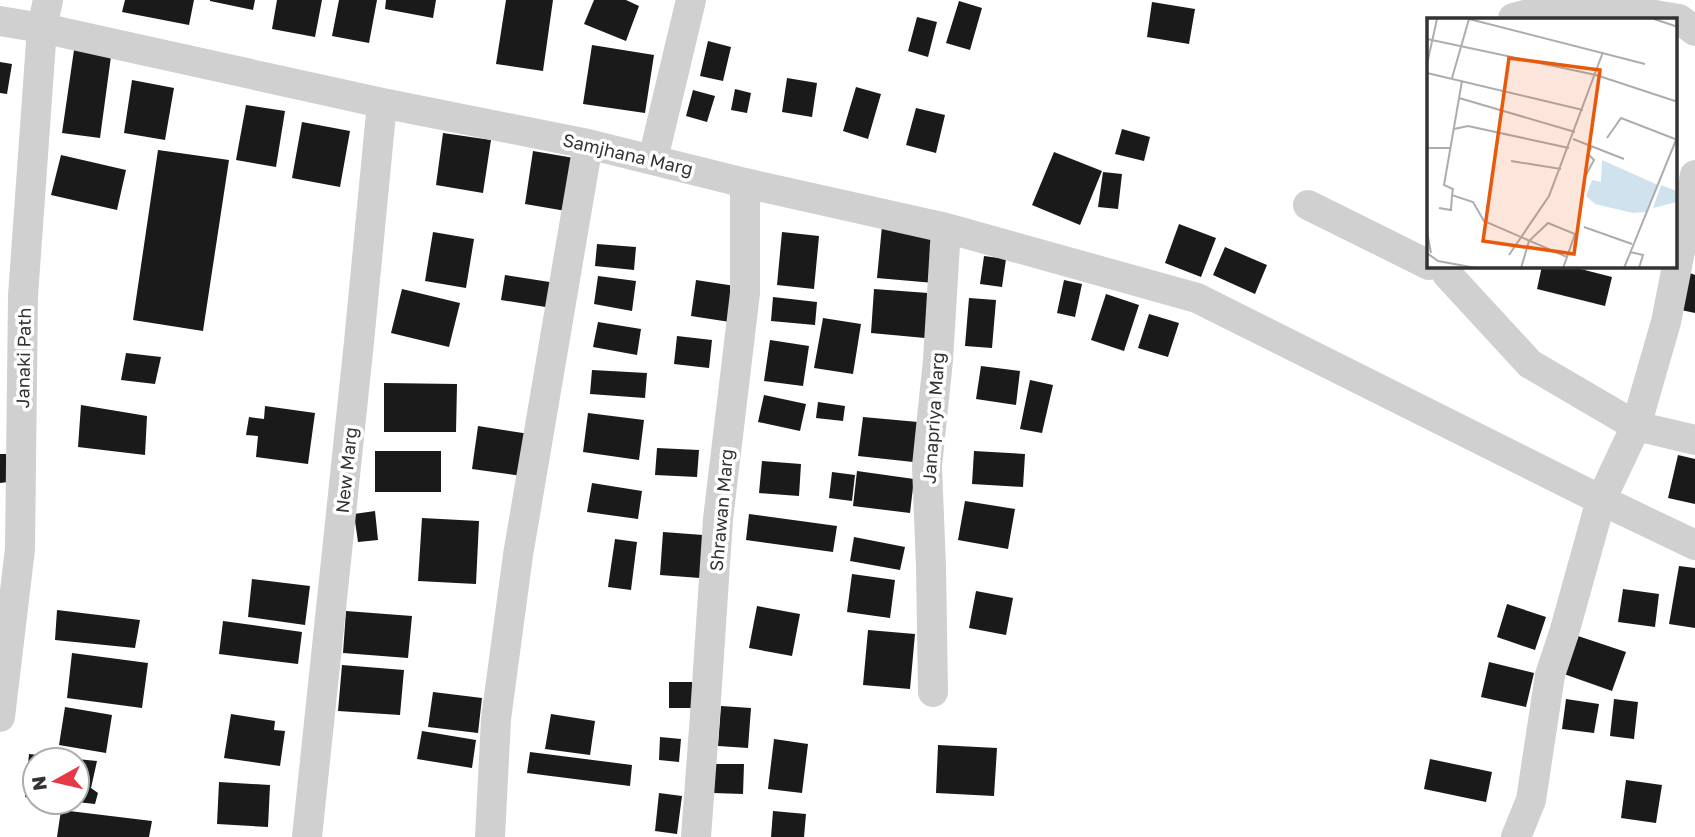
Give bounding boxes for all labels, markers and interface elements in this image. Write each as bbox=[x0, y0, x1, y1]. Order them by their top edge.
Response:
inset map bbox=[1427, 18, 1678, 268]
street label: Samjhana Marg bbox=[561, 128, 695, 180]
street label: Janaki Path bbox=[11, 307, 35, 409]
street label: Janapriya Marg bbox=[917, 351, 949, 485]
street label: New Marg bbox=[331, 426, 361, 514]
street label: Shrawan Marg bbox=[705, 448, 737, 572]
north arrow bbox=[21, 746, 91, 816]
text: N bbox=[26, 775, 51, 792]

